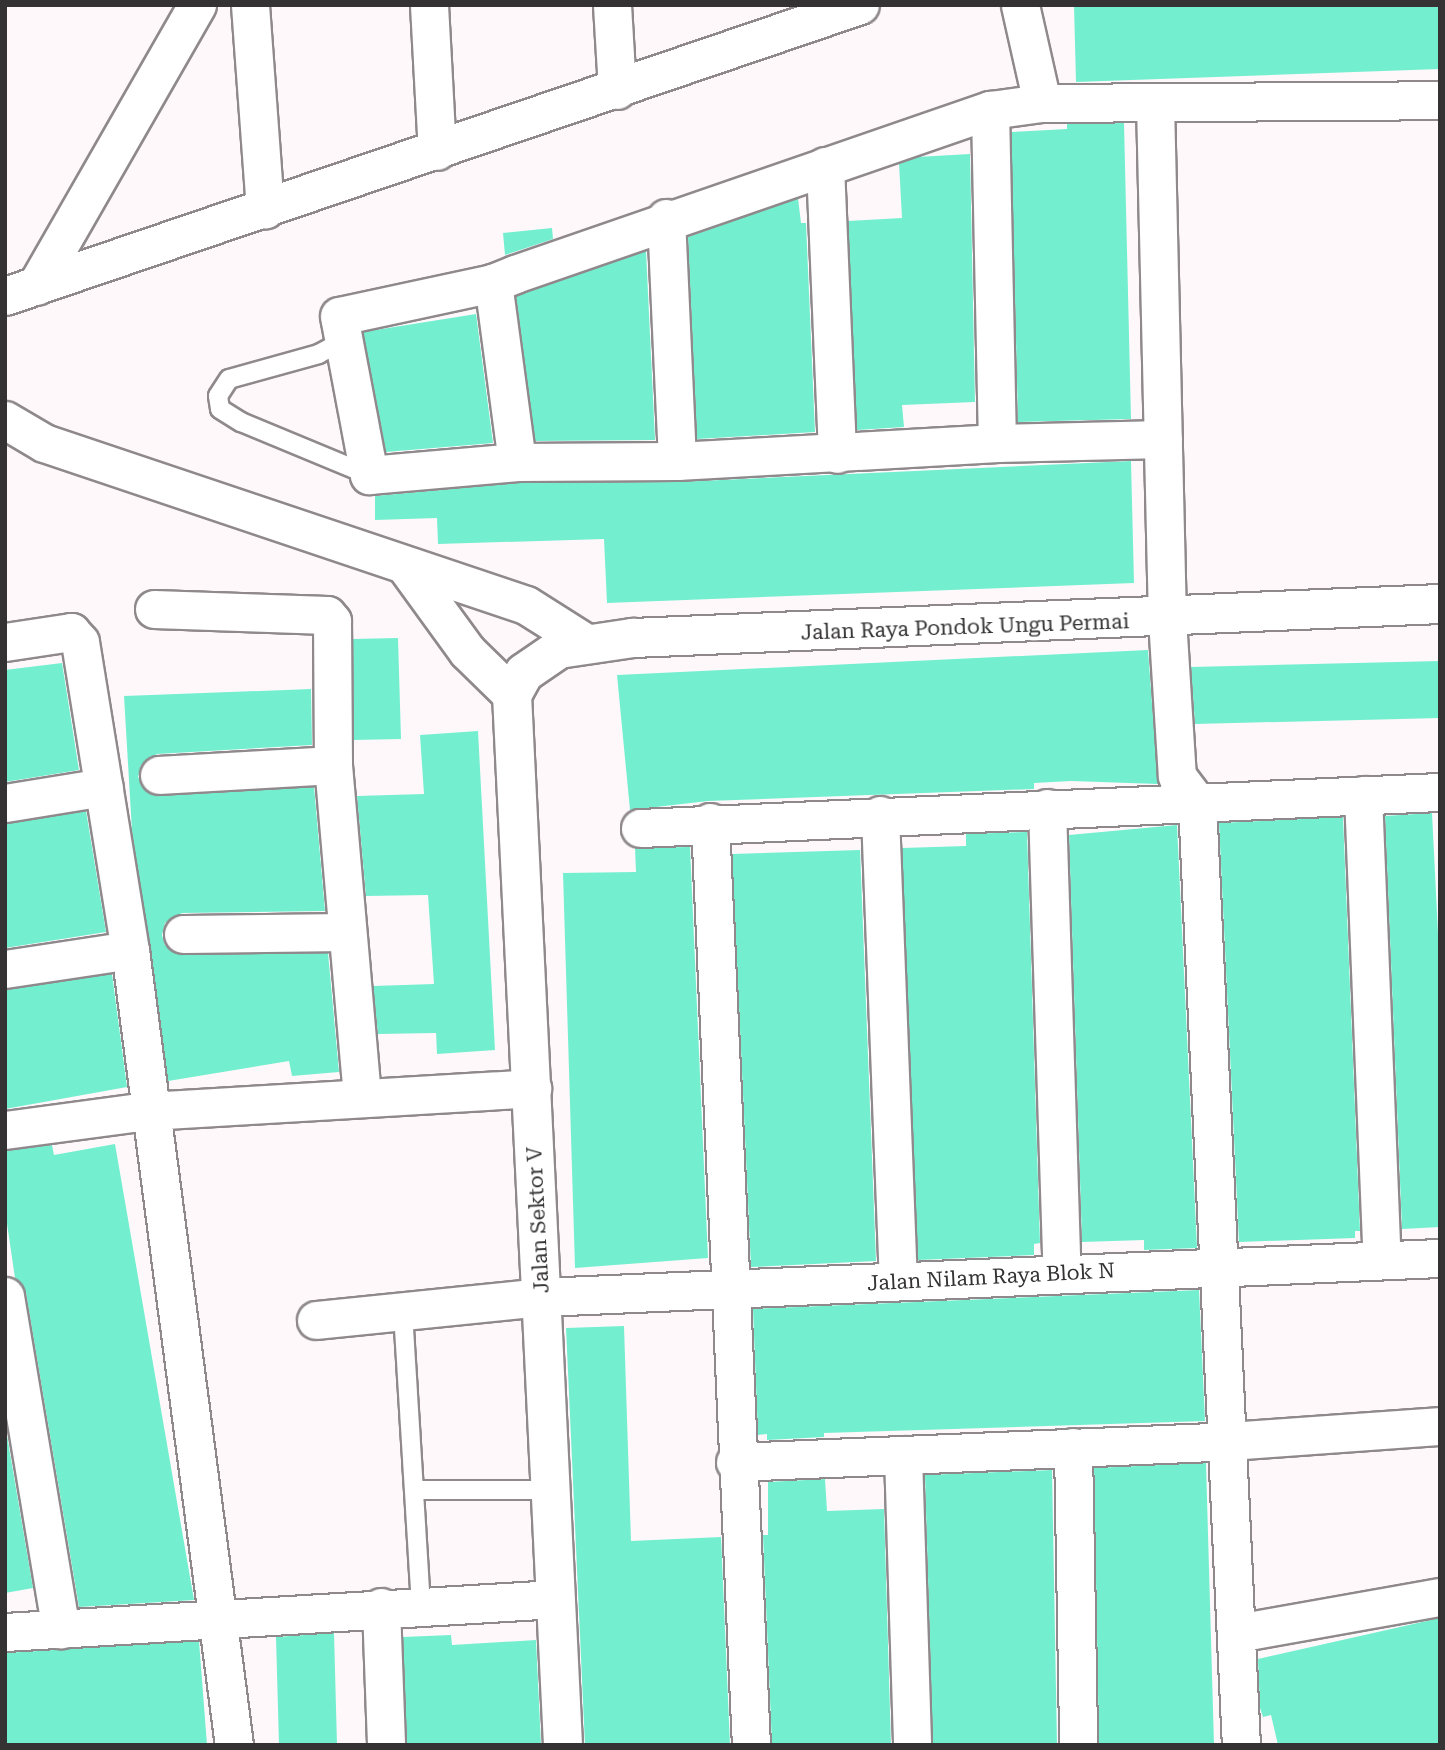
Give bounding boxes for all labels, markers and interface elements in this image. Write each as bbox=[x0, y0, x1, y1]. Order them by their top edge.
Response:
street label: Jalan Raya Pondok Ungu Permai bbox=[800, 609, 1130, 645]
street label: Jalan Sektor V bbox=[522, 1146, 554, 1294]
street label: Jalan Nilam Raya Blok N bbox=[866, 1258, 1116, 1296]

